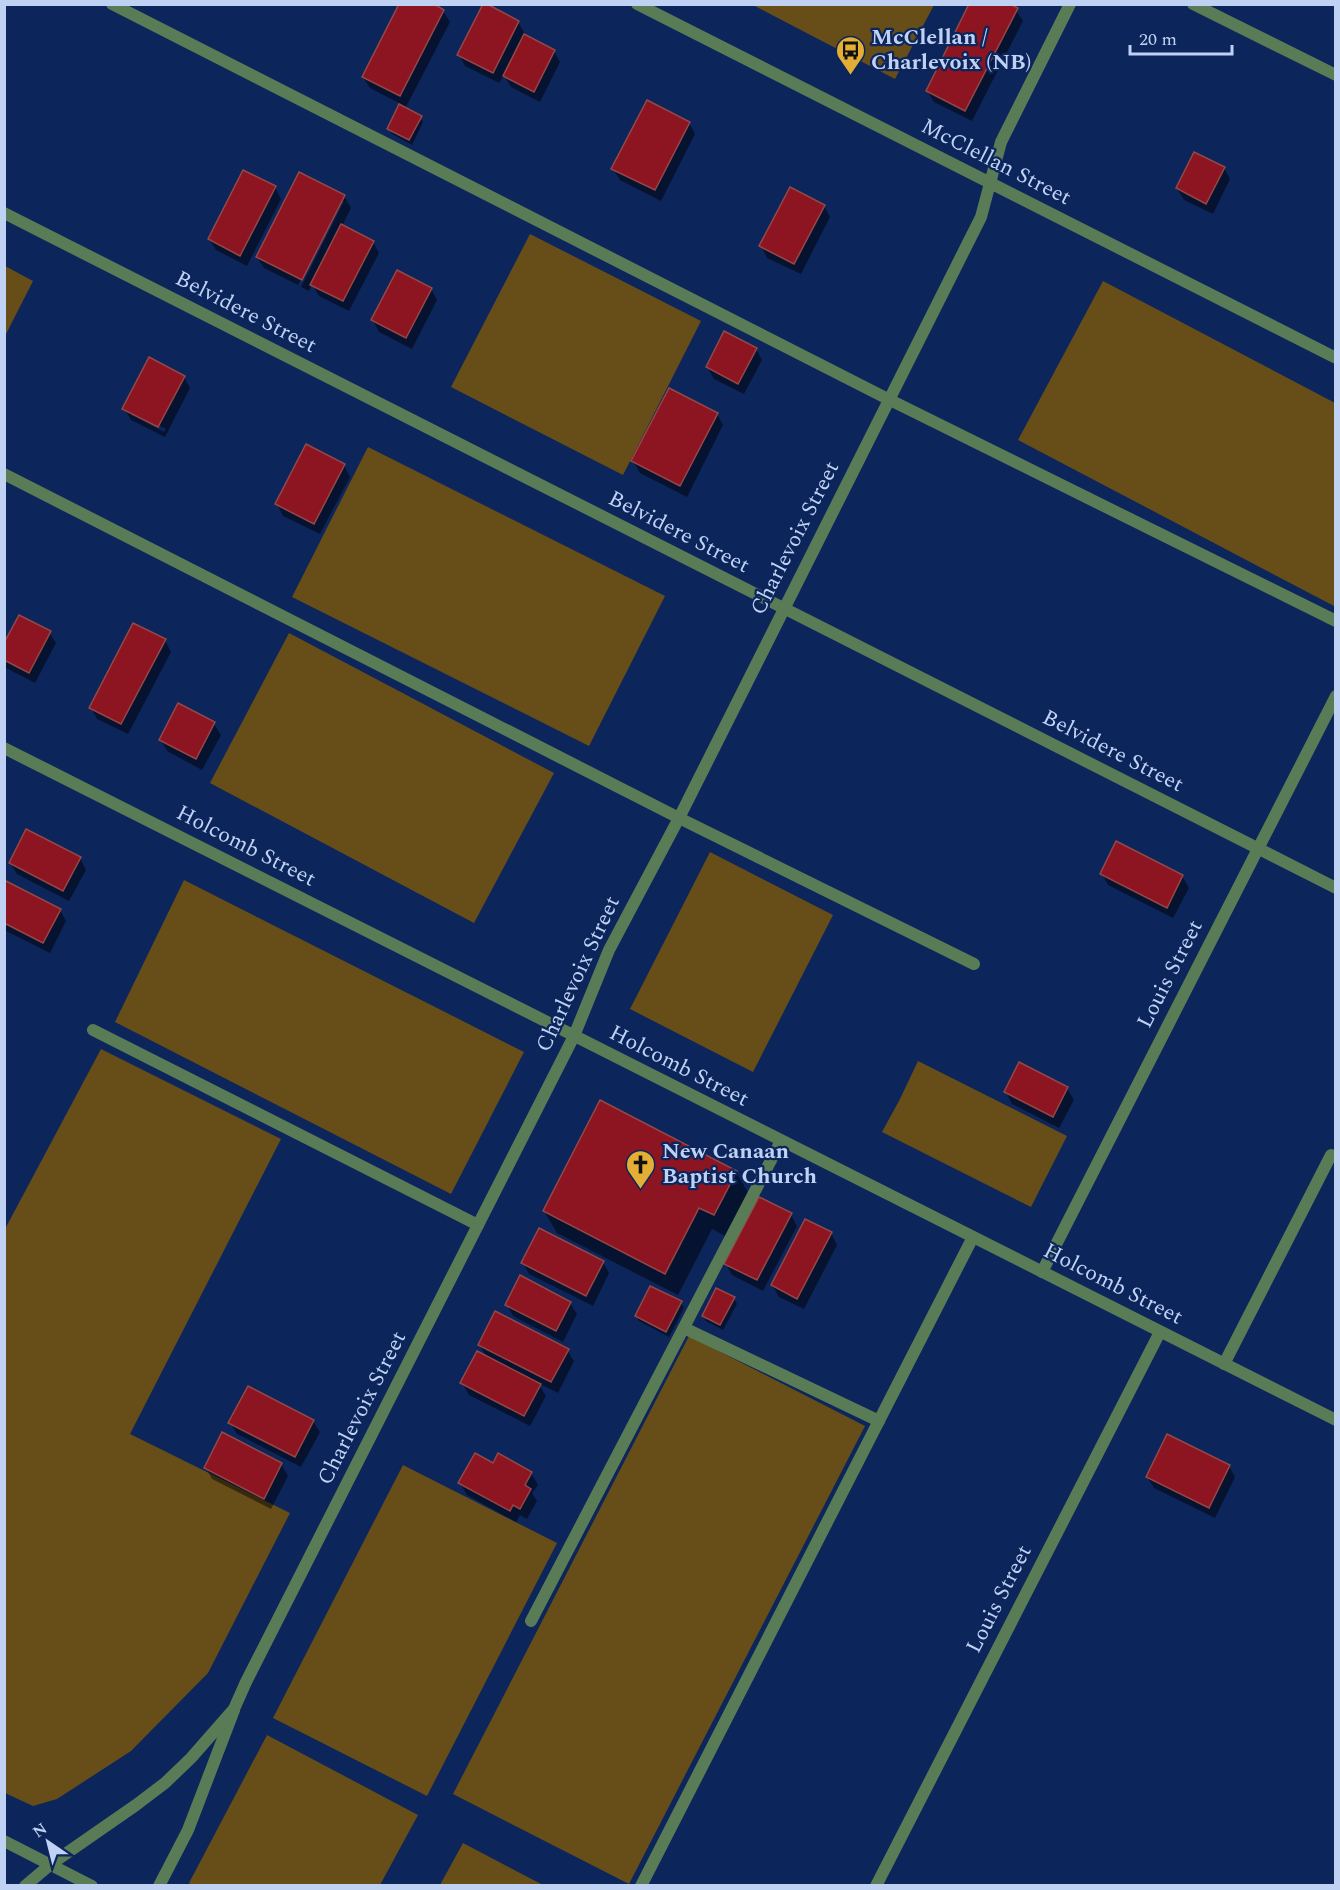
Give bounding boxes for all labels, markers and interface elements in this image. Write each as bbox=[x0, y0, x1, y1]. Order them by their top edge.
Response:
scale bar bbox=[1130, 18, 1232, 56]
place label: McClellan / Charlevoix (NB) bbox=[871, 21, 1031, 79]
text: 20 m bbox=[1139, 26, 1177, 53]
bus stop icon: McClellan / Charlevoix (NB) bbox=[834, 34, 866, 76]
street label: McClellan Street bbox=[915, 110, 1077, 214]
street label: Belvidere Street bbox=[170, 262, 323, 362]
street label: Charlevoix Street bbox=[742, 455, 848, 621]
street label: Belvidere Street bbox=[603, 482, 756, 582]
street label: Belvidere Street bbox=[1037, 701, 1190, 801]
street label: Holcomb Street bbox=[170, 797, 322, 895]
street label: Charlevoix Street bbox=[527, 890, 629, 1057]
street label: Louis Street bbox=[1129, 914, 1212, 1034]
street label: Holcomb Street bbox=[603, 1017, 755, 1115]
place label: New Canaan Baptist Church bbox=[662, 1135, 818, 1193]
church icon: New Canaan Baptist Church bbox=[625, 1148, 657, 1190]
street label: Holcomb Street bbox=[1037, 1235, 1189, 1333]
street label: Charlevoix Street bbox=[309, 1325, 415, 1491]
street label: Louis Street bbox=[958, 1539, 1041, 1659]
north arrow bbox=[18, 1812, 78, 1872]
text: N bbox=[28, 1817, 52, 1844]

